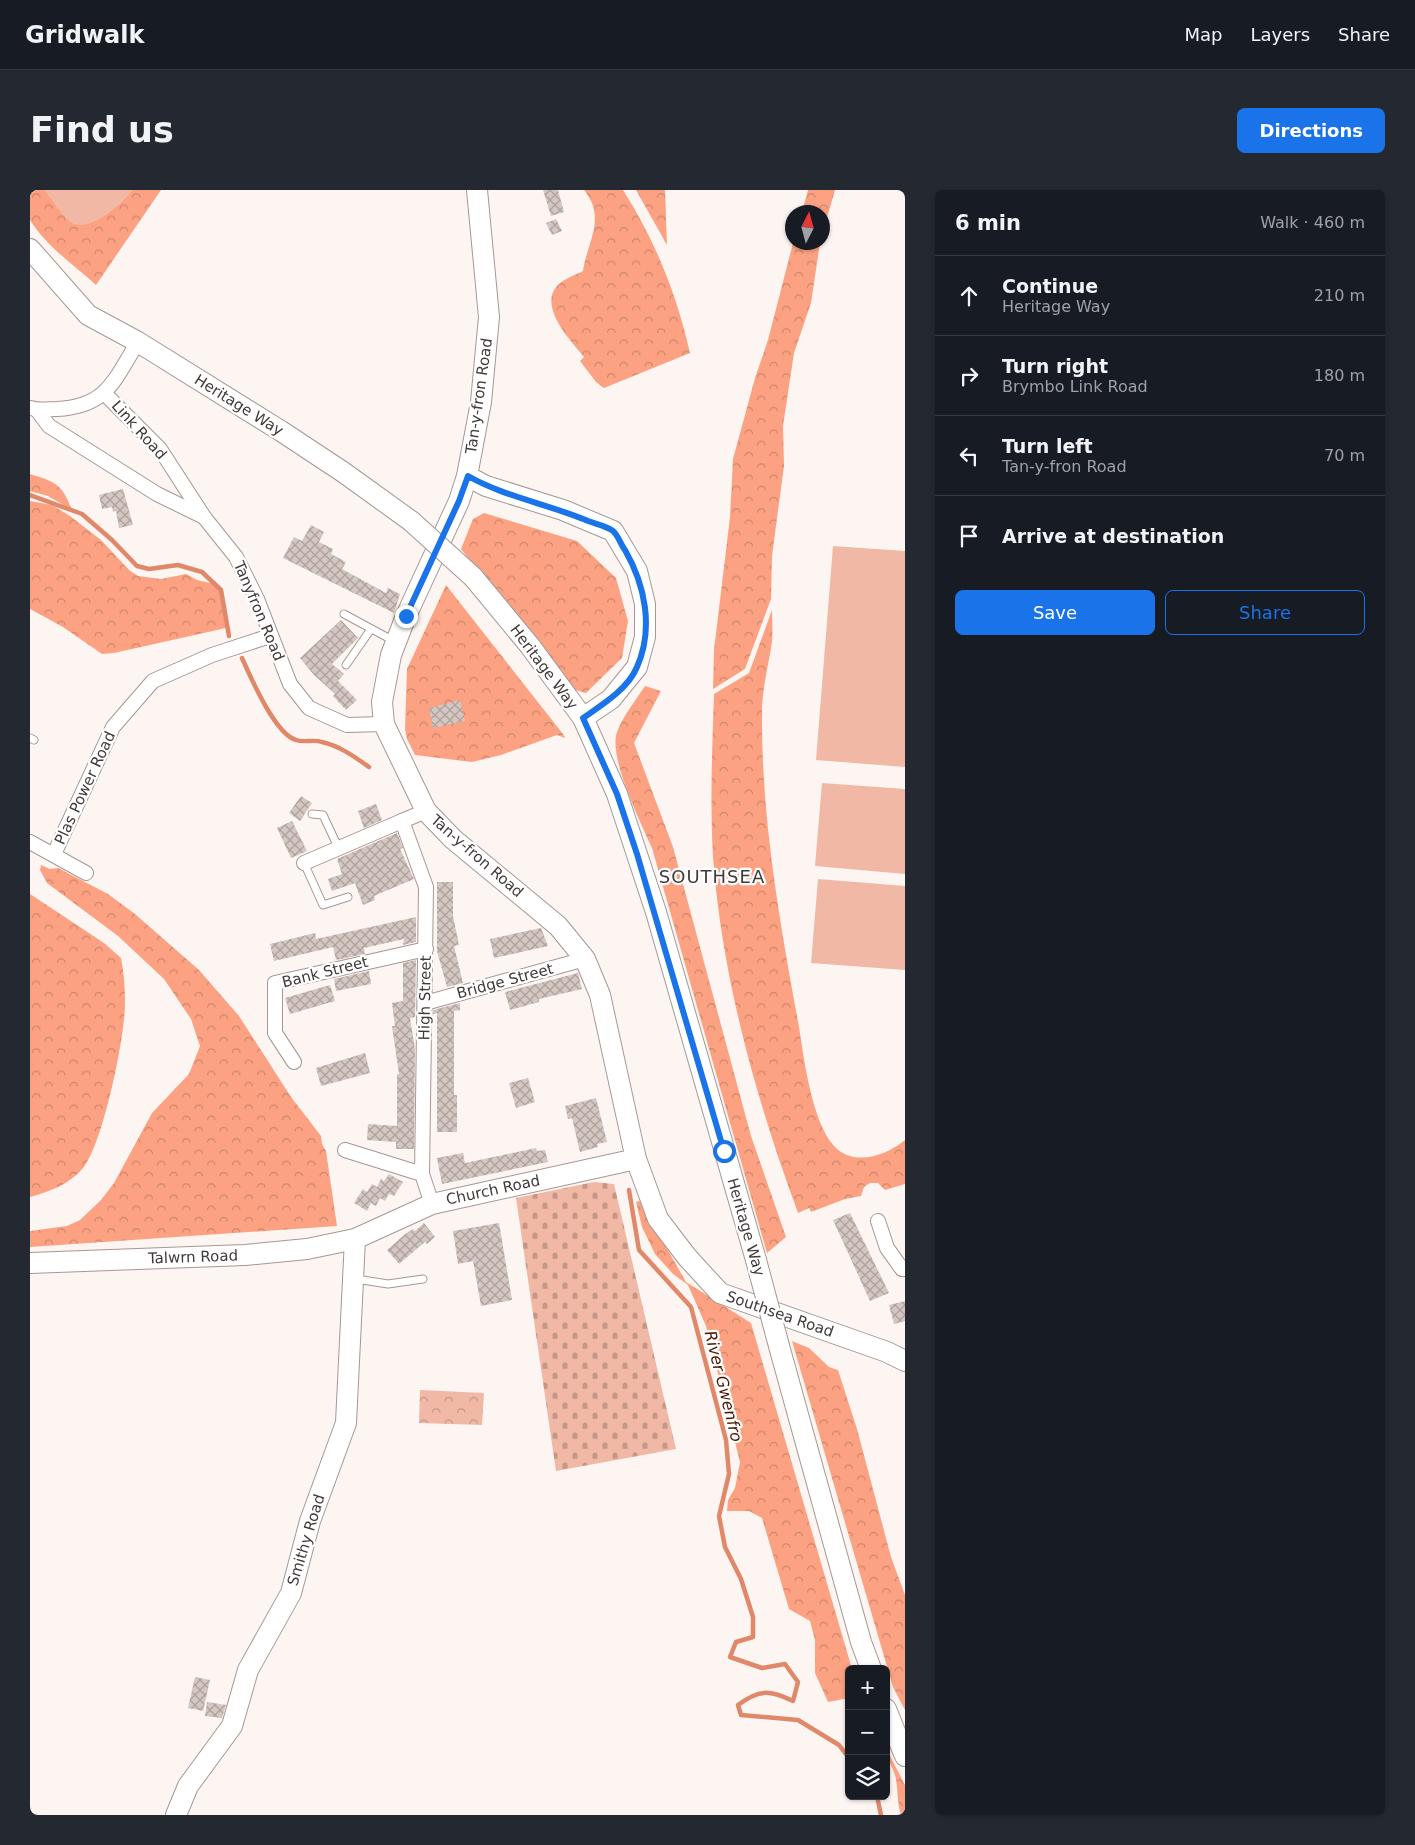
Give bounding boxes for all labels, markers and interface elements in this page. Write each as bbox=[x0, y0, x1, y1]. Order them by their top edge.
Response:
text: Gridwalk bbox=[25, 21, 145, 49]
text: Map bbox=[1184, 24, 1222, 45]
text: Layers bbox=[1250, 24, 1310, 45]
text: Share bbox=[1338, 24, 1390, 45]
button: Directions bbox=[1237, 108, 1385, 153]
text: Find us bbox=[30, 110, 174, 150]
north arrow bbox=[785, 205, 830, 250]
text: 6 min bbox=[955, 211, 1021, 235]
text: Walk · 460 m bbox=[1260, 213, 1365, 232]
text: Continue bbox=[1002, 275, 1098, 297]
icon: ahead bbox=[955, 282, 983, 310]
text: 210 m bbox=[1314, 286, 1365, 305]
text: Heritage Way bbox=[1002, 297, 1110, 316]
street label: Tan-y-fron Road bbox=[462, 337, 496, 456]
text: Turn right bbox=[1002, 355, 1108, 377]
icon: right bbox=[955, 362, 983, 390]
text: 180 m bbox=[1314, 366, 1365, 385]
street label: Heritage Way bbox=[191, 371, 287, 440]
text: Brymbo Link Road bbox=[1002, 377, 1148, 396]
street label: Link Road bbox=[108, 397, 170, 463]
text: Turn left bbox=[1002, 435, 1093, 457]
icon: left bbox=[955, 442, 983, 470]
text: 70 m bbox=[1324, 446, 1365, 465]
text: Tan-y-fron Road bbox=[1002, 457, 1127, 476]
icon: arrive bbox=[955, 522, 983, 550]
text: Arrive at destination bbox=[1002, 525, 1224, 547]
street label: Tanyfron Road bbox=[230, 558, 288, 664]
button: Save bbox=[955, 590, 1155, 635]
button: Share bbox=[1165, 590, 1365, 635]
route end bbox=[395, 605, 418, 628]
street label: Heritage Way bbox=[506, 621, 582, 713]
street label: Plas Power Road bbox=[51, 729, 119, 847]
street label: Tan-y-fron Road bbox=[426, 810, 527, 901]
district label: SOUTHSEA bbox=[659, 866, 765, 887]
street label: Bank Street bbox=[280, 953, 370, 991]
street label: High Street bbox=[415, 955, 435, 1041]
street label: Bridge Street bbox=[455, 959, 555, 1003]
route start bbox=[713, 1140, 736, 1163]
street label: Church Road bbox=[444, 1171, 542, 1209]
street label: Heritage Way bbox=[723, 1176, 769, 1278]
street label: Talwrn Road bbox=[147, 1246, 238, 1268]
street label: Southsea Road bbox=[724, 1287, 836, 1341]
water label: River Gwenfro bbox=[701, 1329, 747, 1444]
street label: Smithy Road bbox=[284, 1492, 328, 1588]
map controls bbox=[845, 1665, 890, 1800]
button: + bbox=[845, 1665, 890, 1710]
button: − bbox=[845, 1710, 890, 1755]
button: layers bbox=[845, 1755, 890, 1800]

